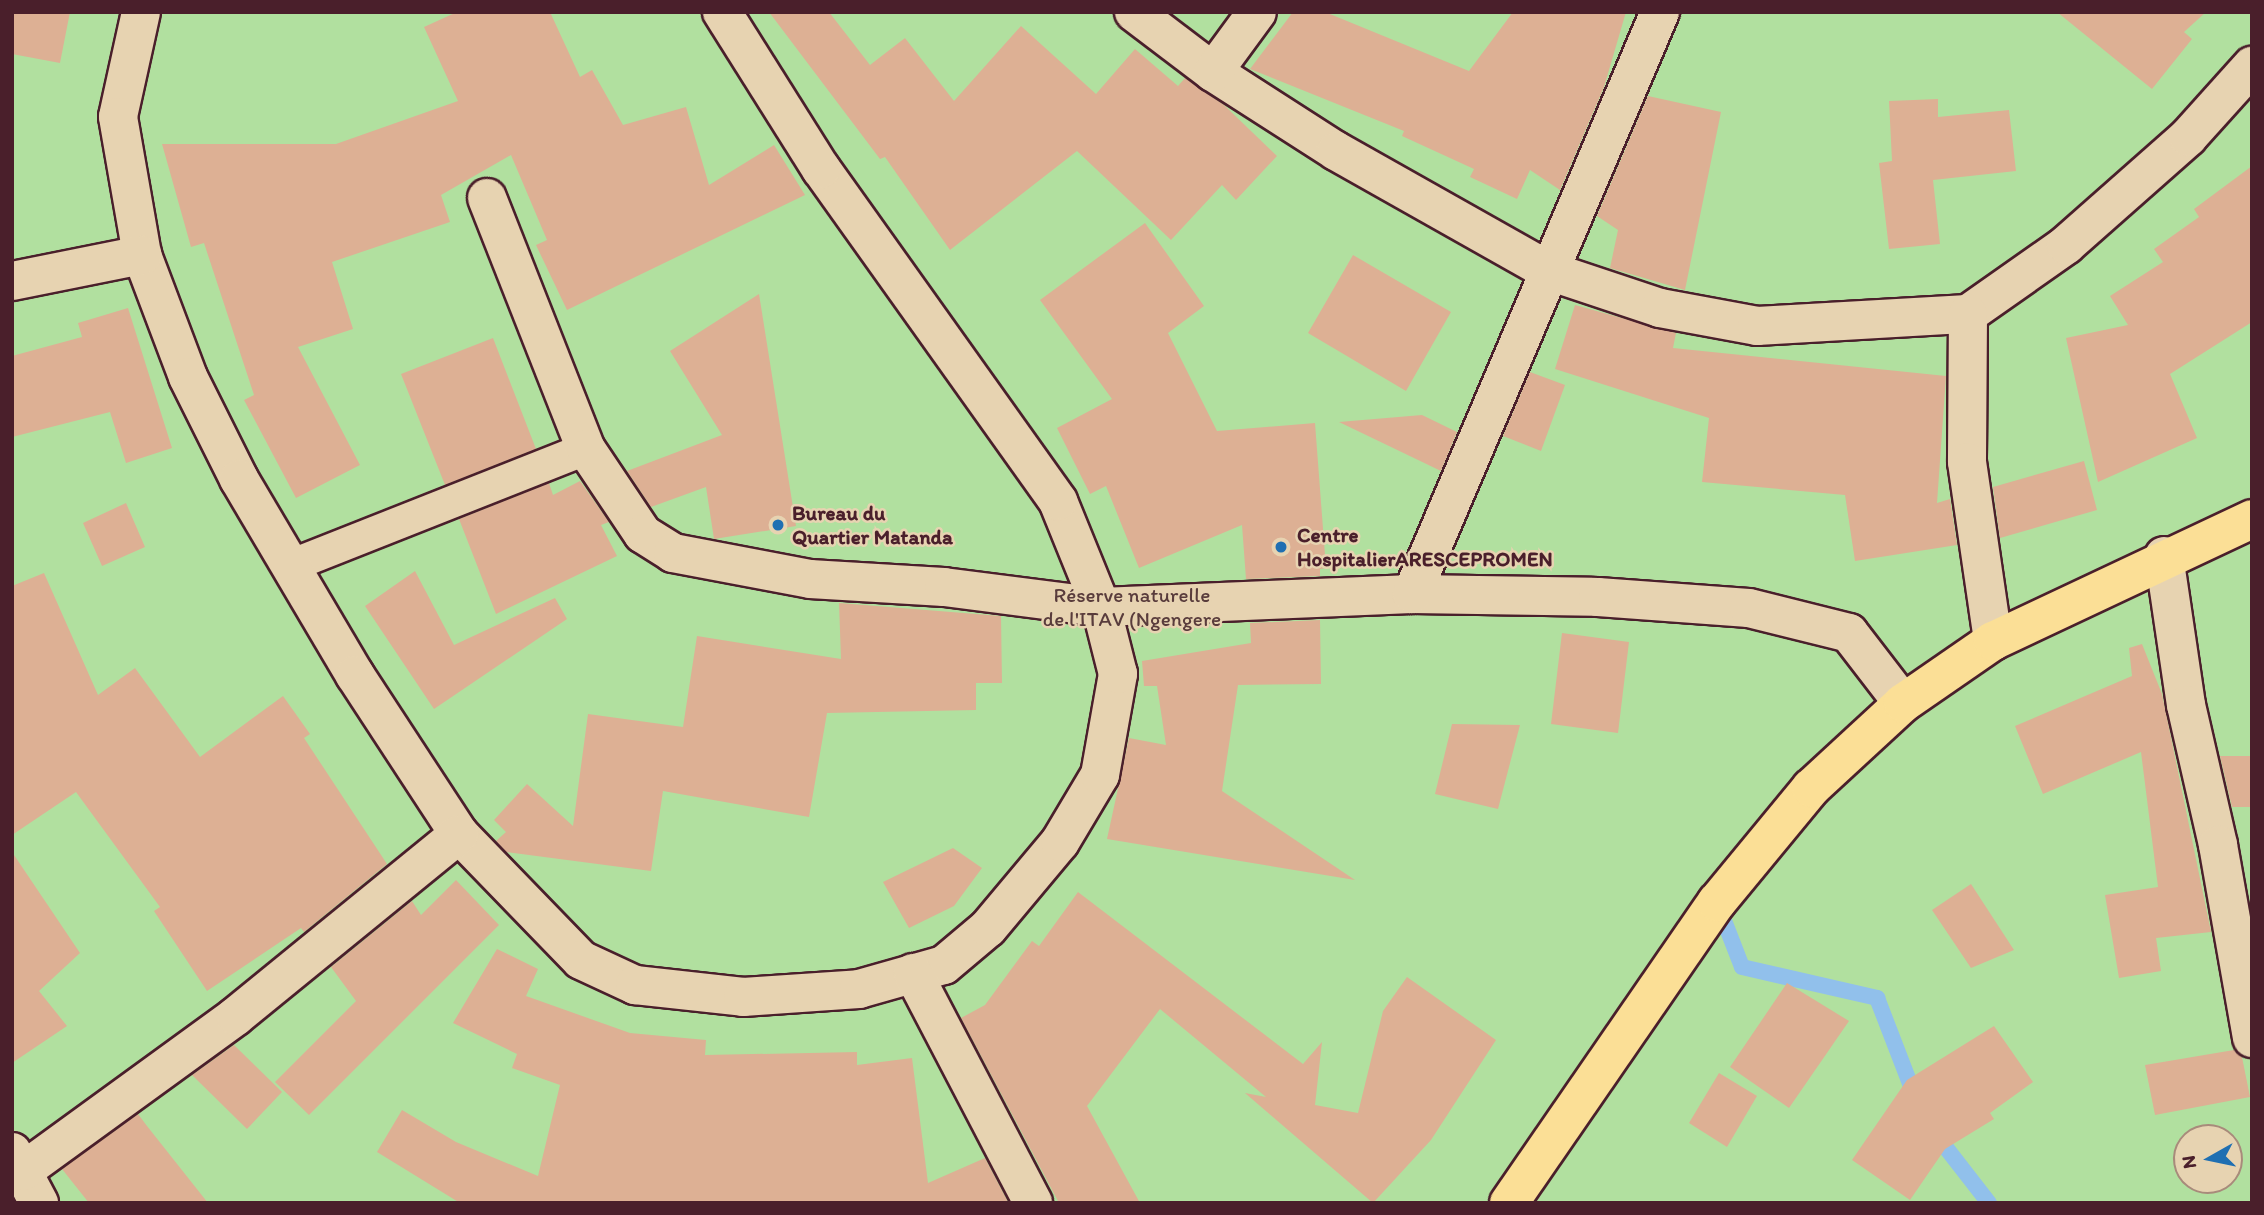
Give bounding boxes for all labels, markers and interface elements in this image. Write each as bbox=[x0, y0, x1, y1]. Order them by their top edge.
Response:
place label: Bureau du Quartier Matanda bbox=[792, 500, 953, 550]
marker: Bureau du Quartier Matanda bbox=[770, 517, 786, 533]
place label: Centre HospitalierARESCEPROMEN bbox=[1297, 522, 1553, 572]
marker: Centre HospitalierARESCEPROMEN bbox=[1271, 537, 1291, 557]
park label: Réserve naturelle de l'ITAV (Ngengere bbox=[1043, 582, 1221, 632]
north arrow bbox=[2173, 1124, 2243, 1194]
text: N bbox=[2176, 1154, 2201, 1170]

